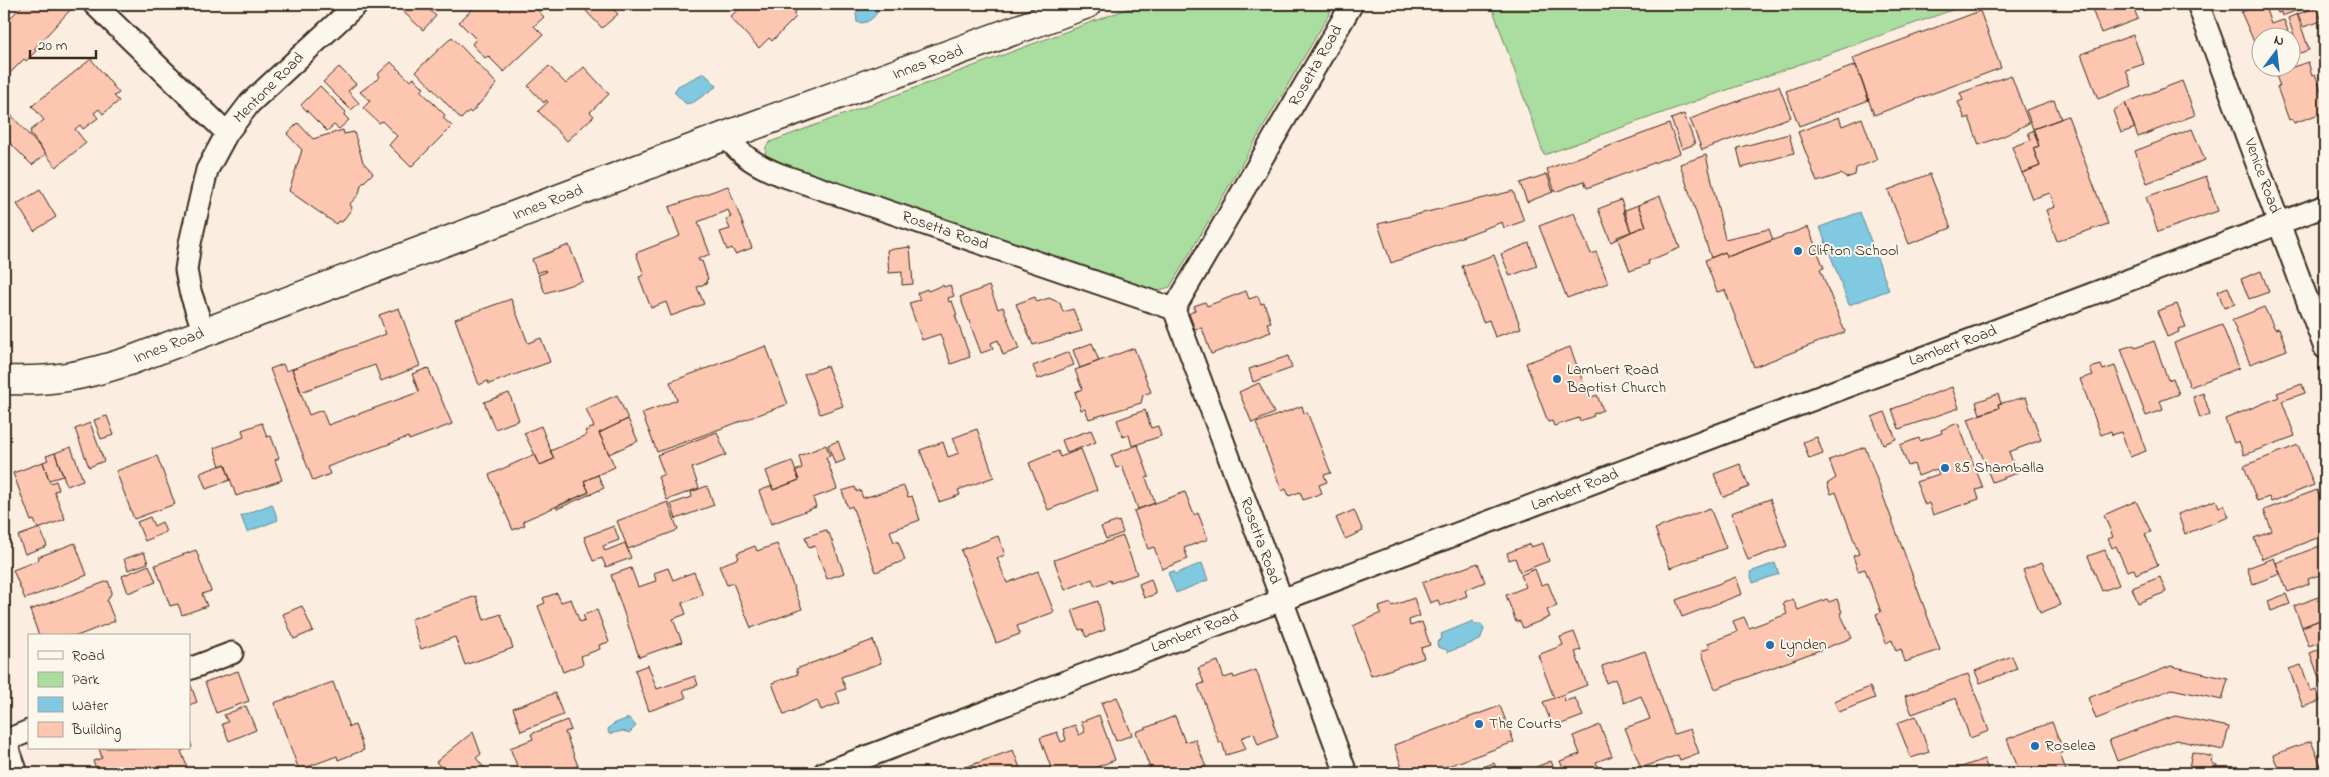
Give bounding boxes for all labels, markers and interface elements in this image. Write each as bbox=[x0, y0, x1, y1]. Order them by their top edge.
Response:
street label: Rosetta Road bbox=[1283, 21, 1349, 111]
scale bar bbox=[30, 28, 96, 60]
north arrow bbox=[2252, 28, 2302, 78]
text: N bbox=[2272, 30, 2286, 52]
text: 20 m bbox=[38, 35, 68, 57]
street label: Innes Road bbox=[889, 39, 967, 87]
street label: Mentone Road bbox=[228, 47, 310, 129]
street label: Venice Road bbox=[2237, 134, 2287, 217]
street label: Innes Road bbox=[509, 179, 587, 227]
street label: Rosetta Road bbox=[898, 205, 992, 257]
place label: Clifton School bbox=[1808, 239, 1899, 263]
marker: Clifton School bbox=[1792, 245, 1804, 257]
street label: Lambert Road bbox=[1906, 319, 2000, 373]
street label: Innes Road bbox=[130, 322, 208, 370]
place label: Lambert Road Baptist Church bbox=[1566, 358, 1666, 400]
marker: Lambert Road Baptist Church bbox=[1551, 373, 1563, 385]
place label: 85 Shamballa bbox=[1955, 456, 2044, 480]
street label: Lambert Road bbox=[1528, 462, 1622, 518]
marker: 85 Shamballa bbox=[1939, 462, 1951, 474]
street label: Rosetta Road bbox=[1233, 494, 1287, 588]
street label: Lambert Road bbox=[1148, 604, 1242, 660]
place label: Lynden bbox=[1780, 633, 1827, 657]
legend bbox=[28, 634, 190, 750]
marker: Lynden bbox=[1764, 639, 1776, 651]
text: Road bbox=[72, 645, 105, 667]
text: Park bbox=[72, 669, 100, 691]
text: Water bbox=[72, 695, 108, 717]
place label: The Courts bbox=[1489, 712, 1562, 736]
marker: The Courts bbox=[1473, 718, 1485, 730]
text: Building bbox=[71, 719, 121, 742]
place label: Roselea bbox=[2045, 734, 2096, 758]
marker: Roselea bbox=[2029, 740, 2041, 752]

